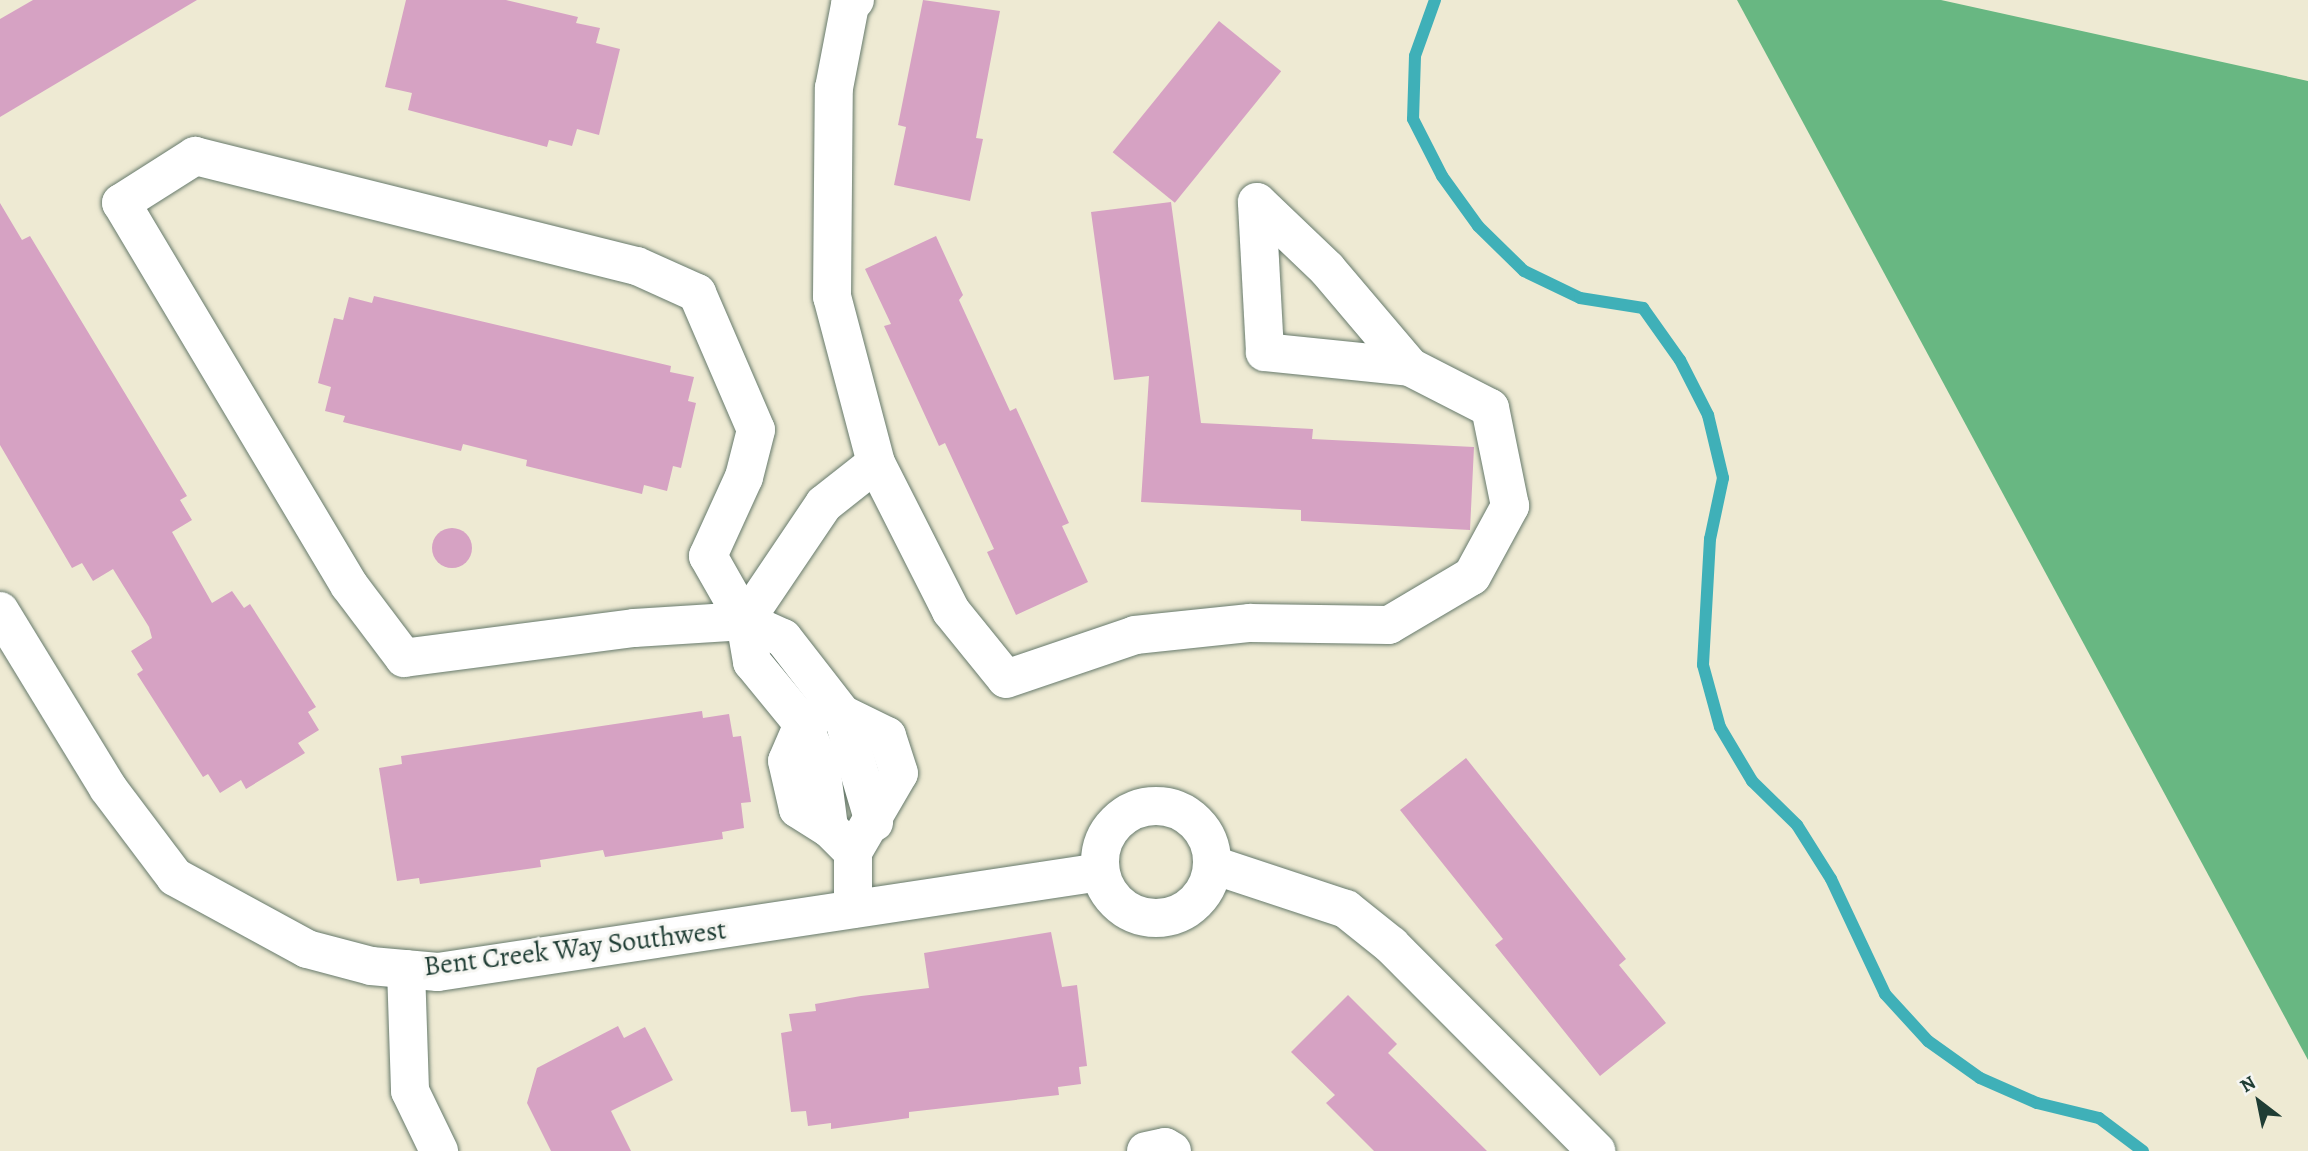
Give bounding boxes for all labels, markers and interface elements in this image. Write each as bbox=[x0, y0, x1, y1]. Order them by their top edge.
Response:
street label: Bent Creek Way Southwest bbox=[422, 913, 728, 983]
north arrow bbox=[2224, 1067, 2294, 1137]
text: N bbox=[2235, 1069, 2261, 1099]

